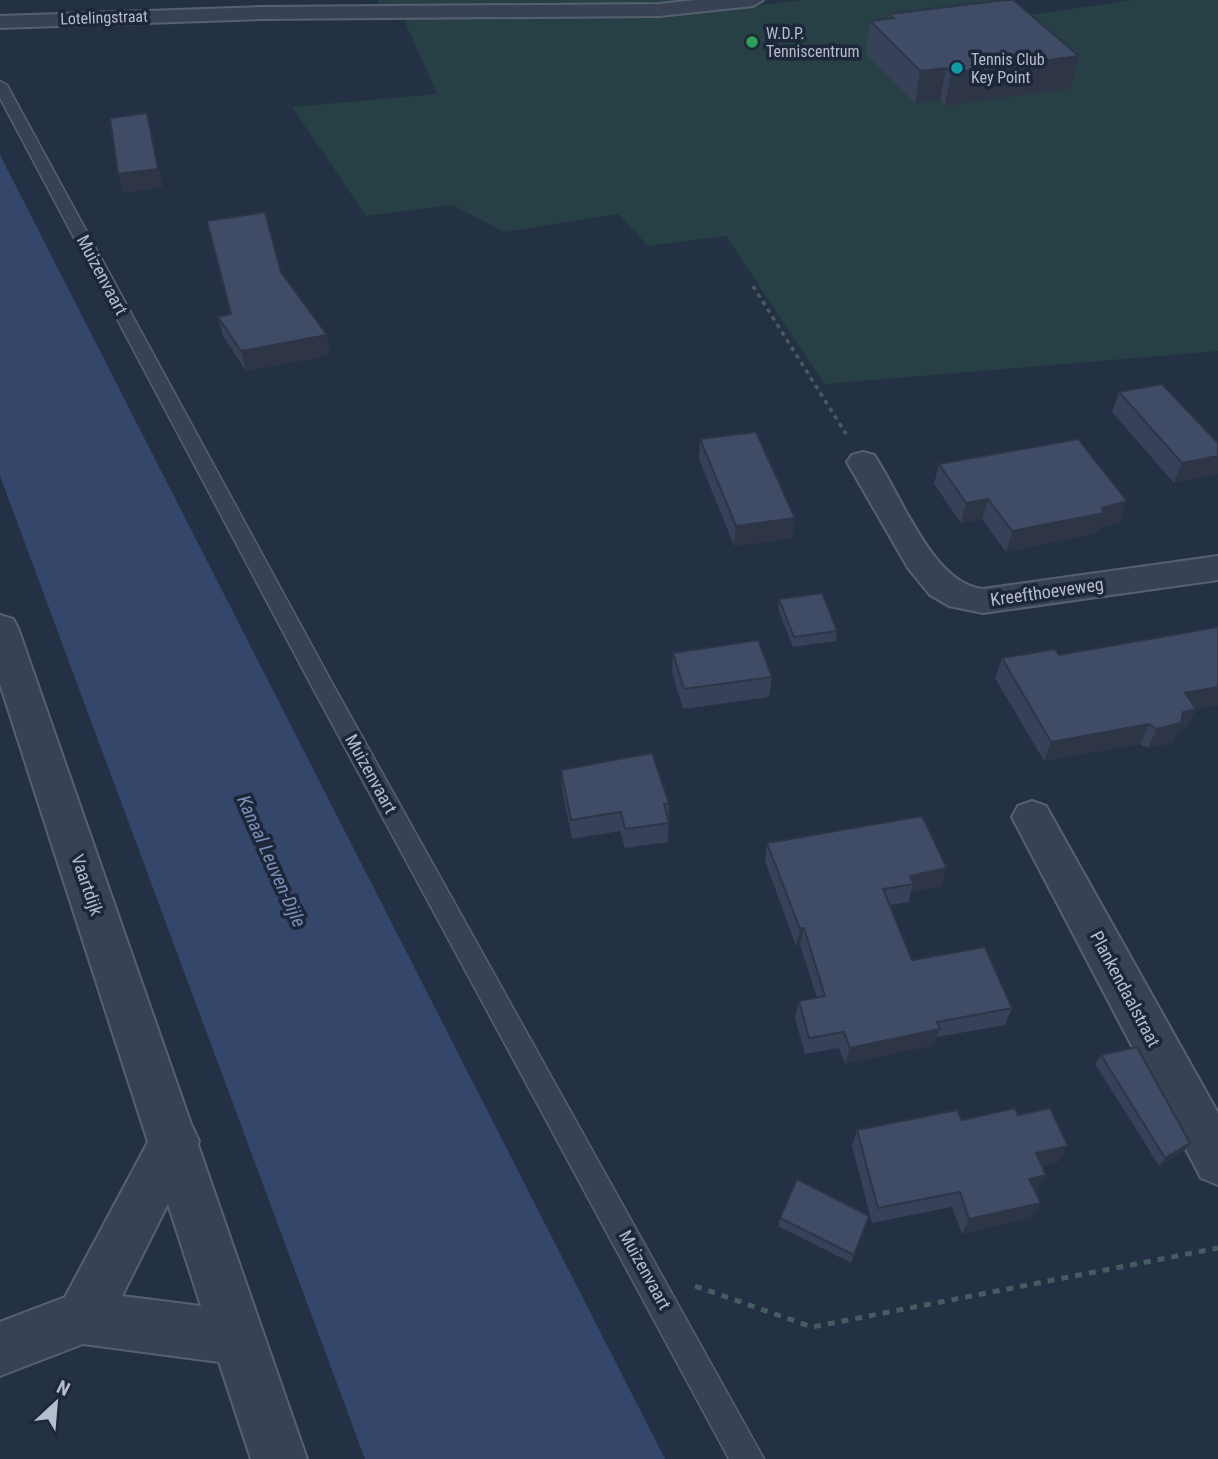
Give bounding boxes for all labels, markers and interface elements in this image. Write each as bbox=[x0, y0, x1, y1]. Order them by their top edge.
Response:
street label: Lotelingstraat bbox=[60, 6, 148, 29]
place label: W.D.P. Tenniscentrum bbox=[766, 24, 860, 61]
marker: W.D.P. Tenniscentrum bbox=[744, 34, 760, 50]
place label: Tennis Club Key Point bbox=[971, 50, 1045, 87]
marker: Tennis Club Key Point bbox=[949, 60, 965, 76]
street label: Muizenvaart bbox=[73, 231, 132, 318]
street label: Kreefthoeveweg bbox=[989, 573, 1105, 610]
street label: Muizenvaart bbox=[341, 730, 402, 817]
water label: Kanaal Leuven-Dijle bbox=[232, 792, 311, 931]
street label: Vaartdijk bbox=[67, 851, 108, 918]
street label: Plankendaalstraat bbox=[1086, 927, 1165, 1050]
street label: Muizenvaart bbox=[615, 1226, 676, 1313]
north arrow bbox=[21, 1368, 91, 1438]
text: N bbox=[53, 1375, 74, 1401]

